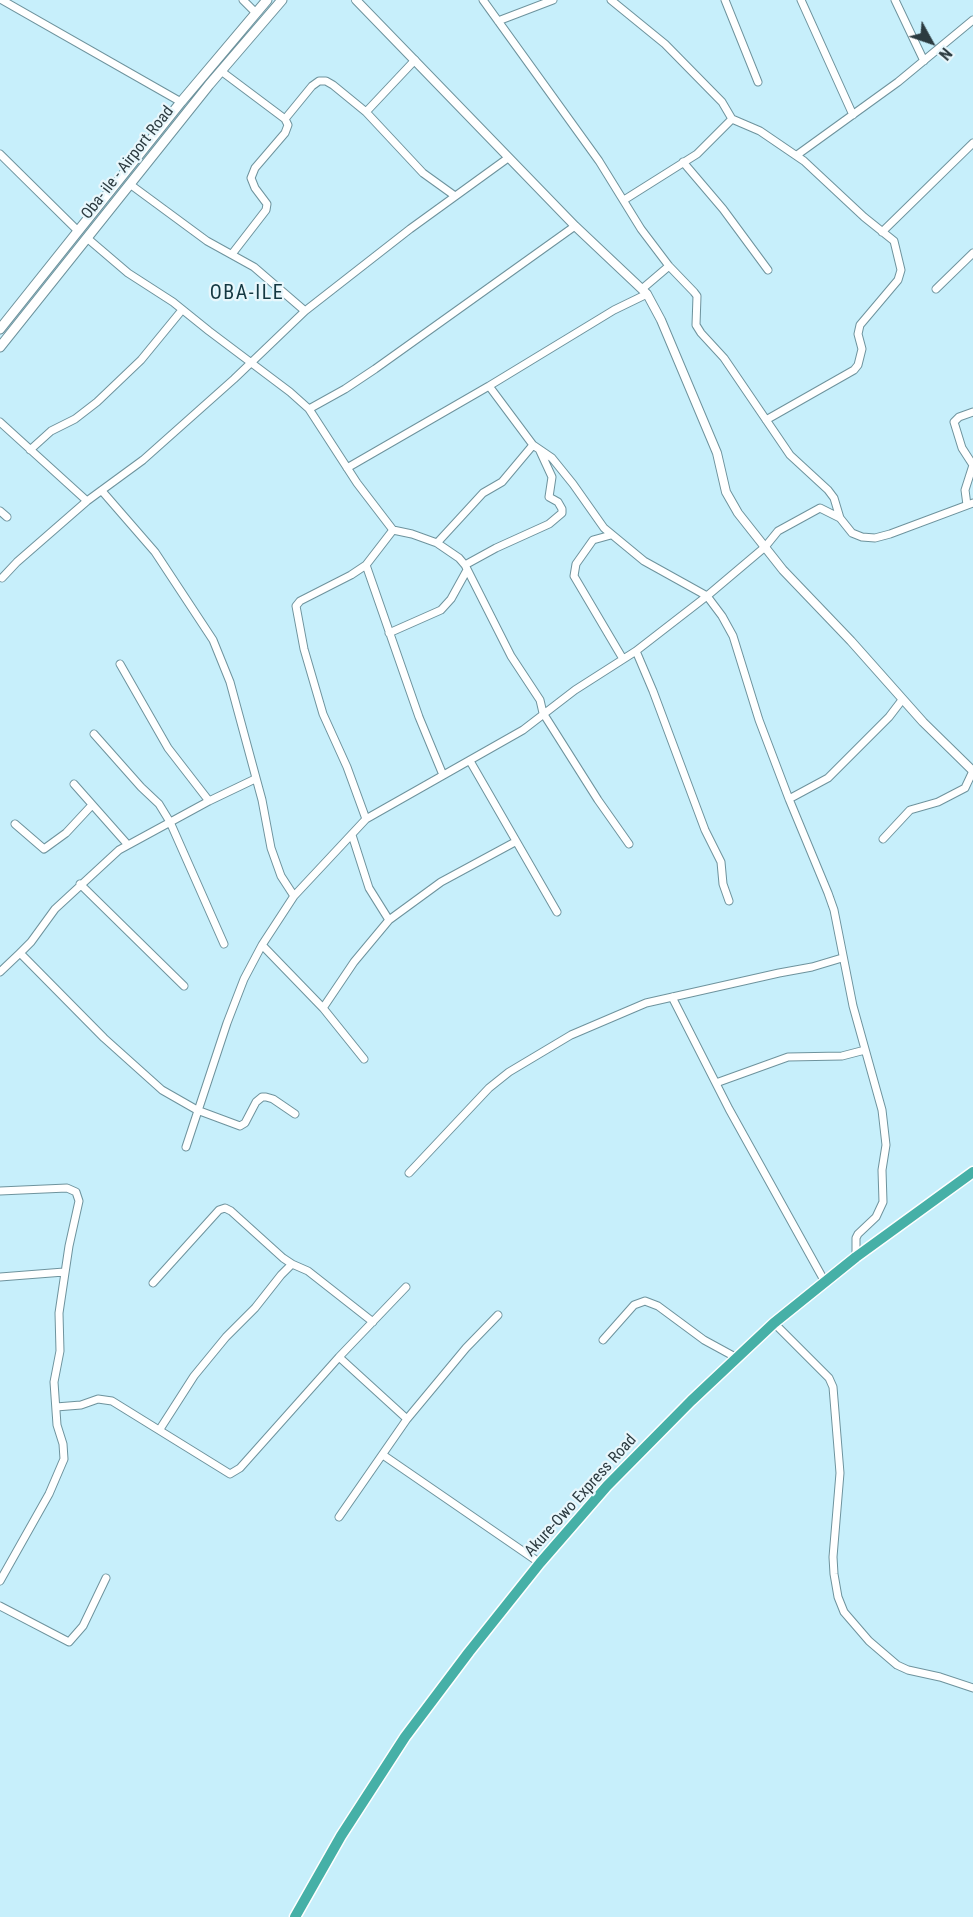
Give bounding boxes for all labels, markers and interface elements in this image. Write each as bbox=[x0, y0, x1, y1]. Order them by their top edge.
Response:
north arrow bbox=[901, 12, 961, 72]
text: N bbox=[935, 44, 956, 64]
street label: Oba- ile - Airport Road bbox=[78, 103, 178, 223]
district label: OBA-ILE bbox=[210, 282, 284, 306]
street label: Akure-Owo Express Road bbox=[521, 1431, 641, 1561]

